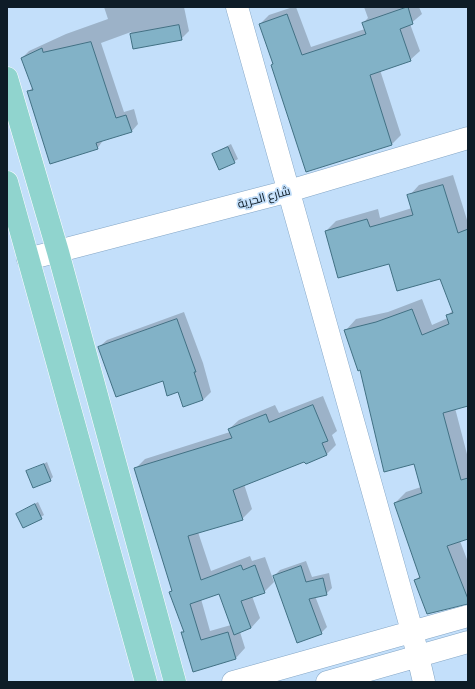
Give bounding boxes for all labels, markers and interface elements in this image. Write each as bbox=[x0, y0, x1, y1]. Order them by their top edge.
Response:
street label: شارع الحرية bbox=[236, 184, 292, 212]

